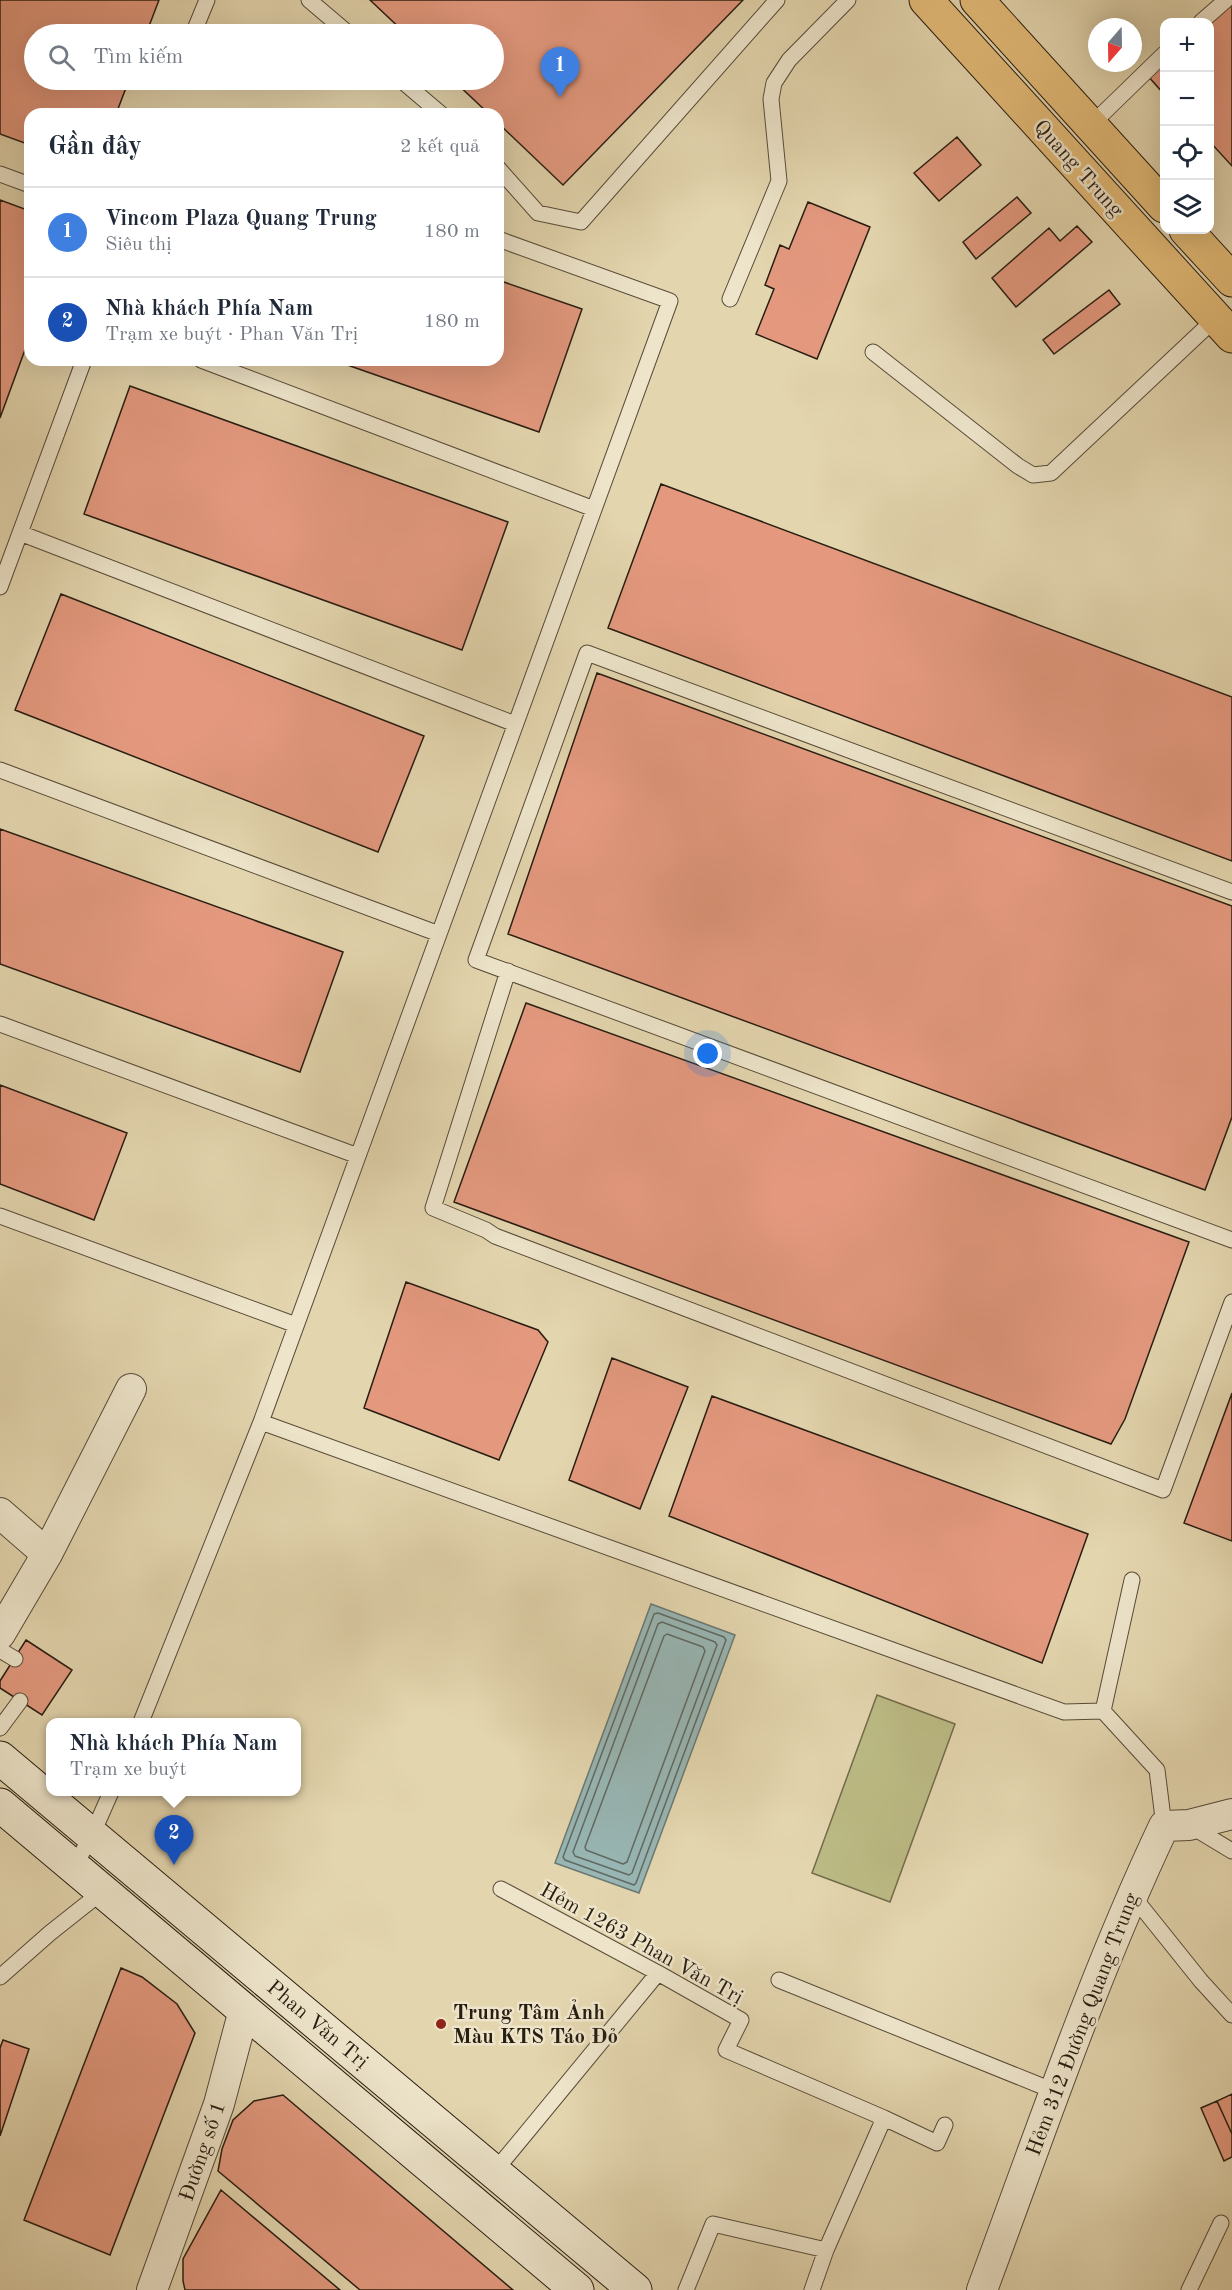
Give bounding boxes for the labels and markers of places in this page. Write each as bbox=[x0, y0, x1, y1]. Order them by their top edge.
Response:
pin: 1 bbox=[540, 48, 580, 97]
pin: 2 bbox=[154, 1816, 194, 1865]
place label: Trung Tâm Ảnh Màu KTS Táo Đỏ bbox=[453, 1999, 618, 2048]
marker: Trung Tâm Ảnh Màu KTS Táo Đỏ bbox=[434, 2017, 448, 2031]

